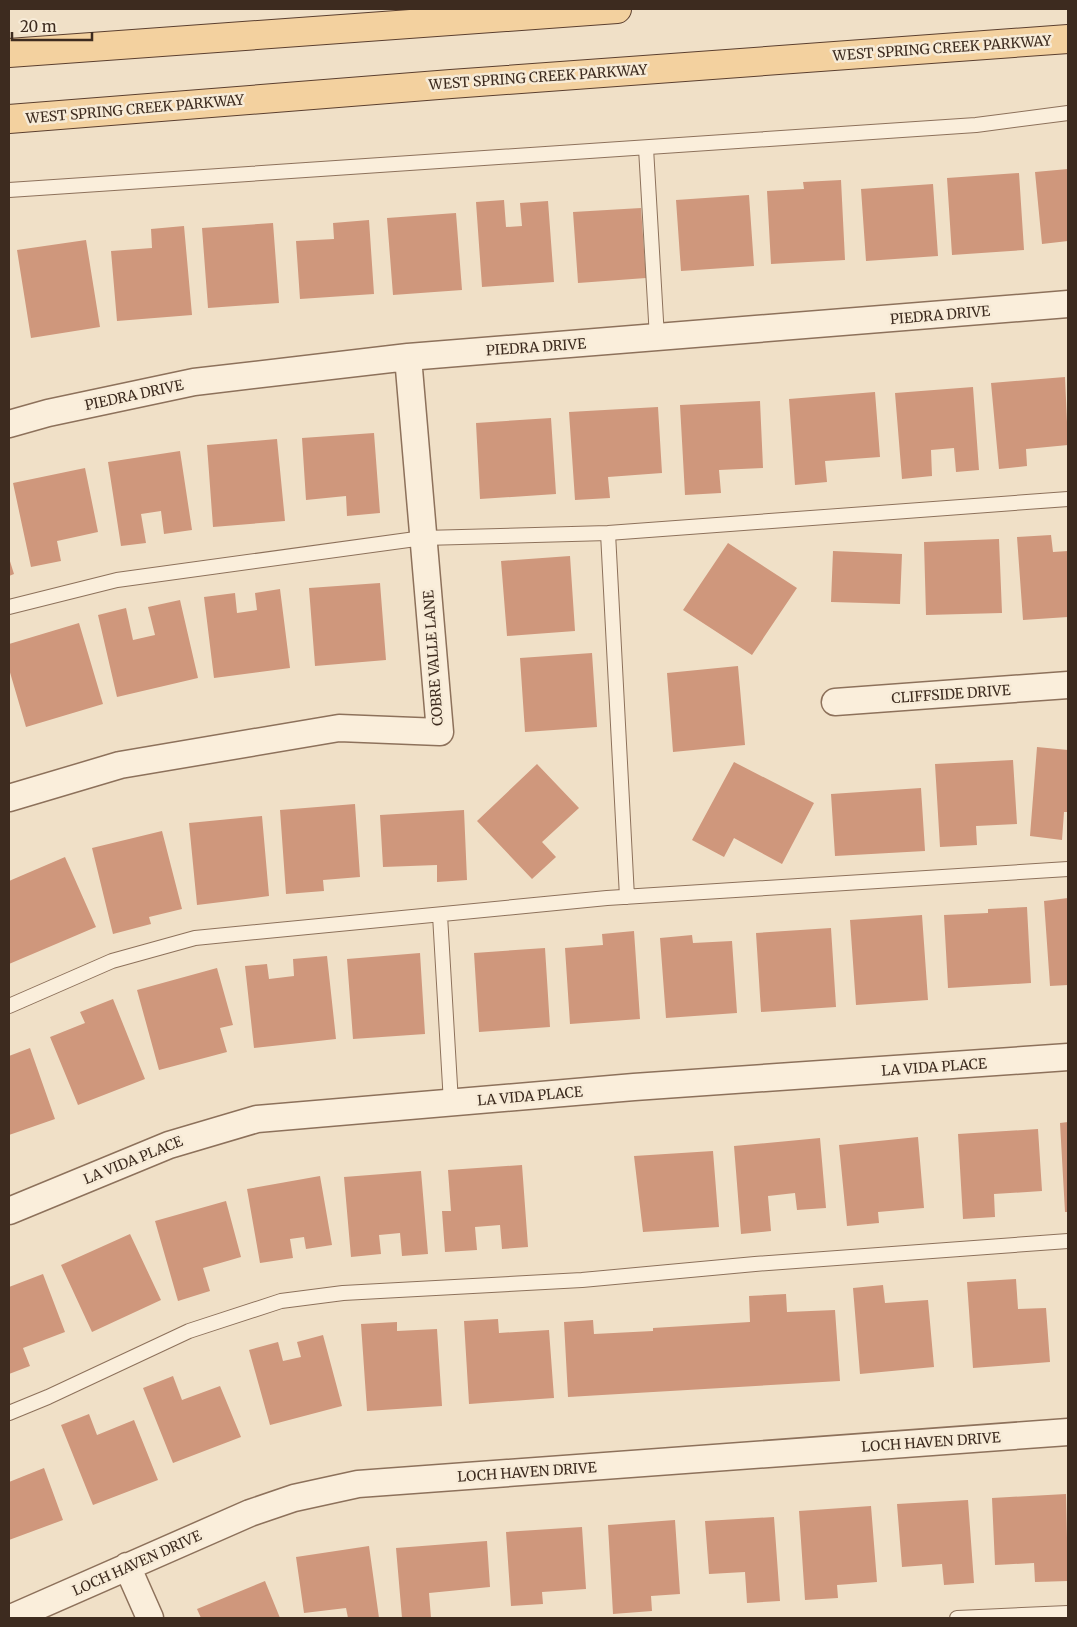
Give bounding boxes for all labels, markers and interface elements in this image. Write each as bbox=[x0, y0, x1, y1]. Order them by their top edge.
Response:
scale bar bbox=[12, 10, 92, 42]
text: 20 m bbox=[20, 17, 57, 36]
street label: WEST SPRING CREEK PARKWAY bbox=[831, 31, 1053, 65]
street label: WEST SPRING CREEK PARKWAY bbox=[427, 60, 649, 94]
street label: WEST SPRING CREEK PARKWAY bbox=[24, 90, 246, 128]
street label: PIEDRA DRIVE bbox=[889, 302, 991, 328]
street label: PIEDRA DRIVE bbox=[485, 335, 587, 359]
street label: PIEDRA DRIVE bbox=[83, 376, 185, 414]
street label: COBRE VALLE LANE bbox=[419, 590, 447, 726]
street label: CLIFFSIDE DRIVE bbox=[891, 681, 1011, 707]
street label: LA VIDA PLACE bbox=[881, 1054, 987, 1080]
street label: LA VIDA PLACE bbox=[477, 1082, 584, 1110]
street label: LA VIDA PLACE bbox=[81, 1132, 185, 1188]
street label: LOCH HAVEN DRIVE bbox=[861, 1428, 1001, 1456]
street label: LOCH HAVEN DRIVE bbox=[457, 1458, 597, 1486]
street label: LOCH HAVEN DRIVE bbox=[70, 1526, 204, 1600]

